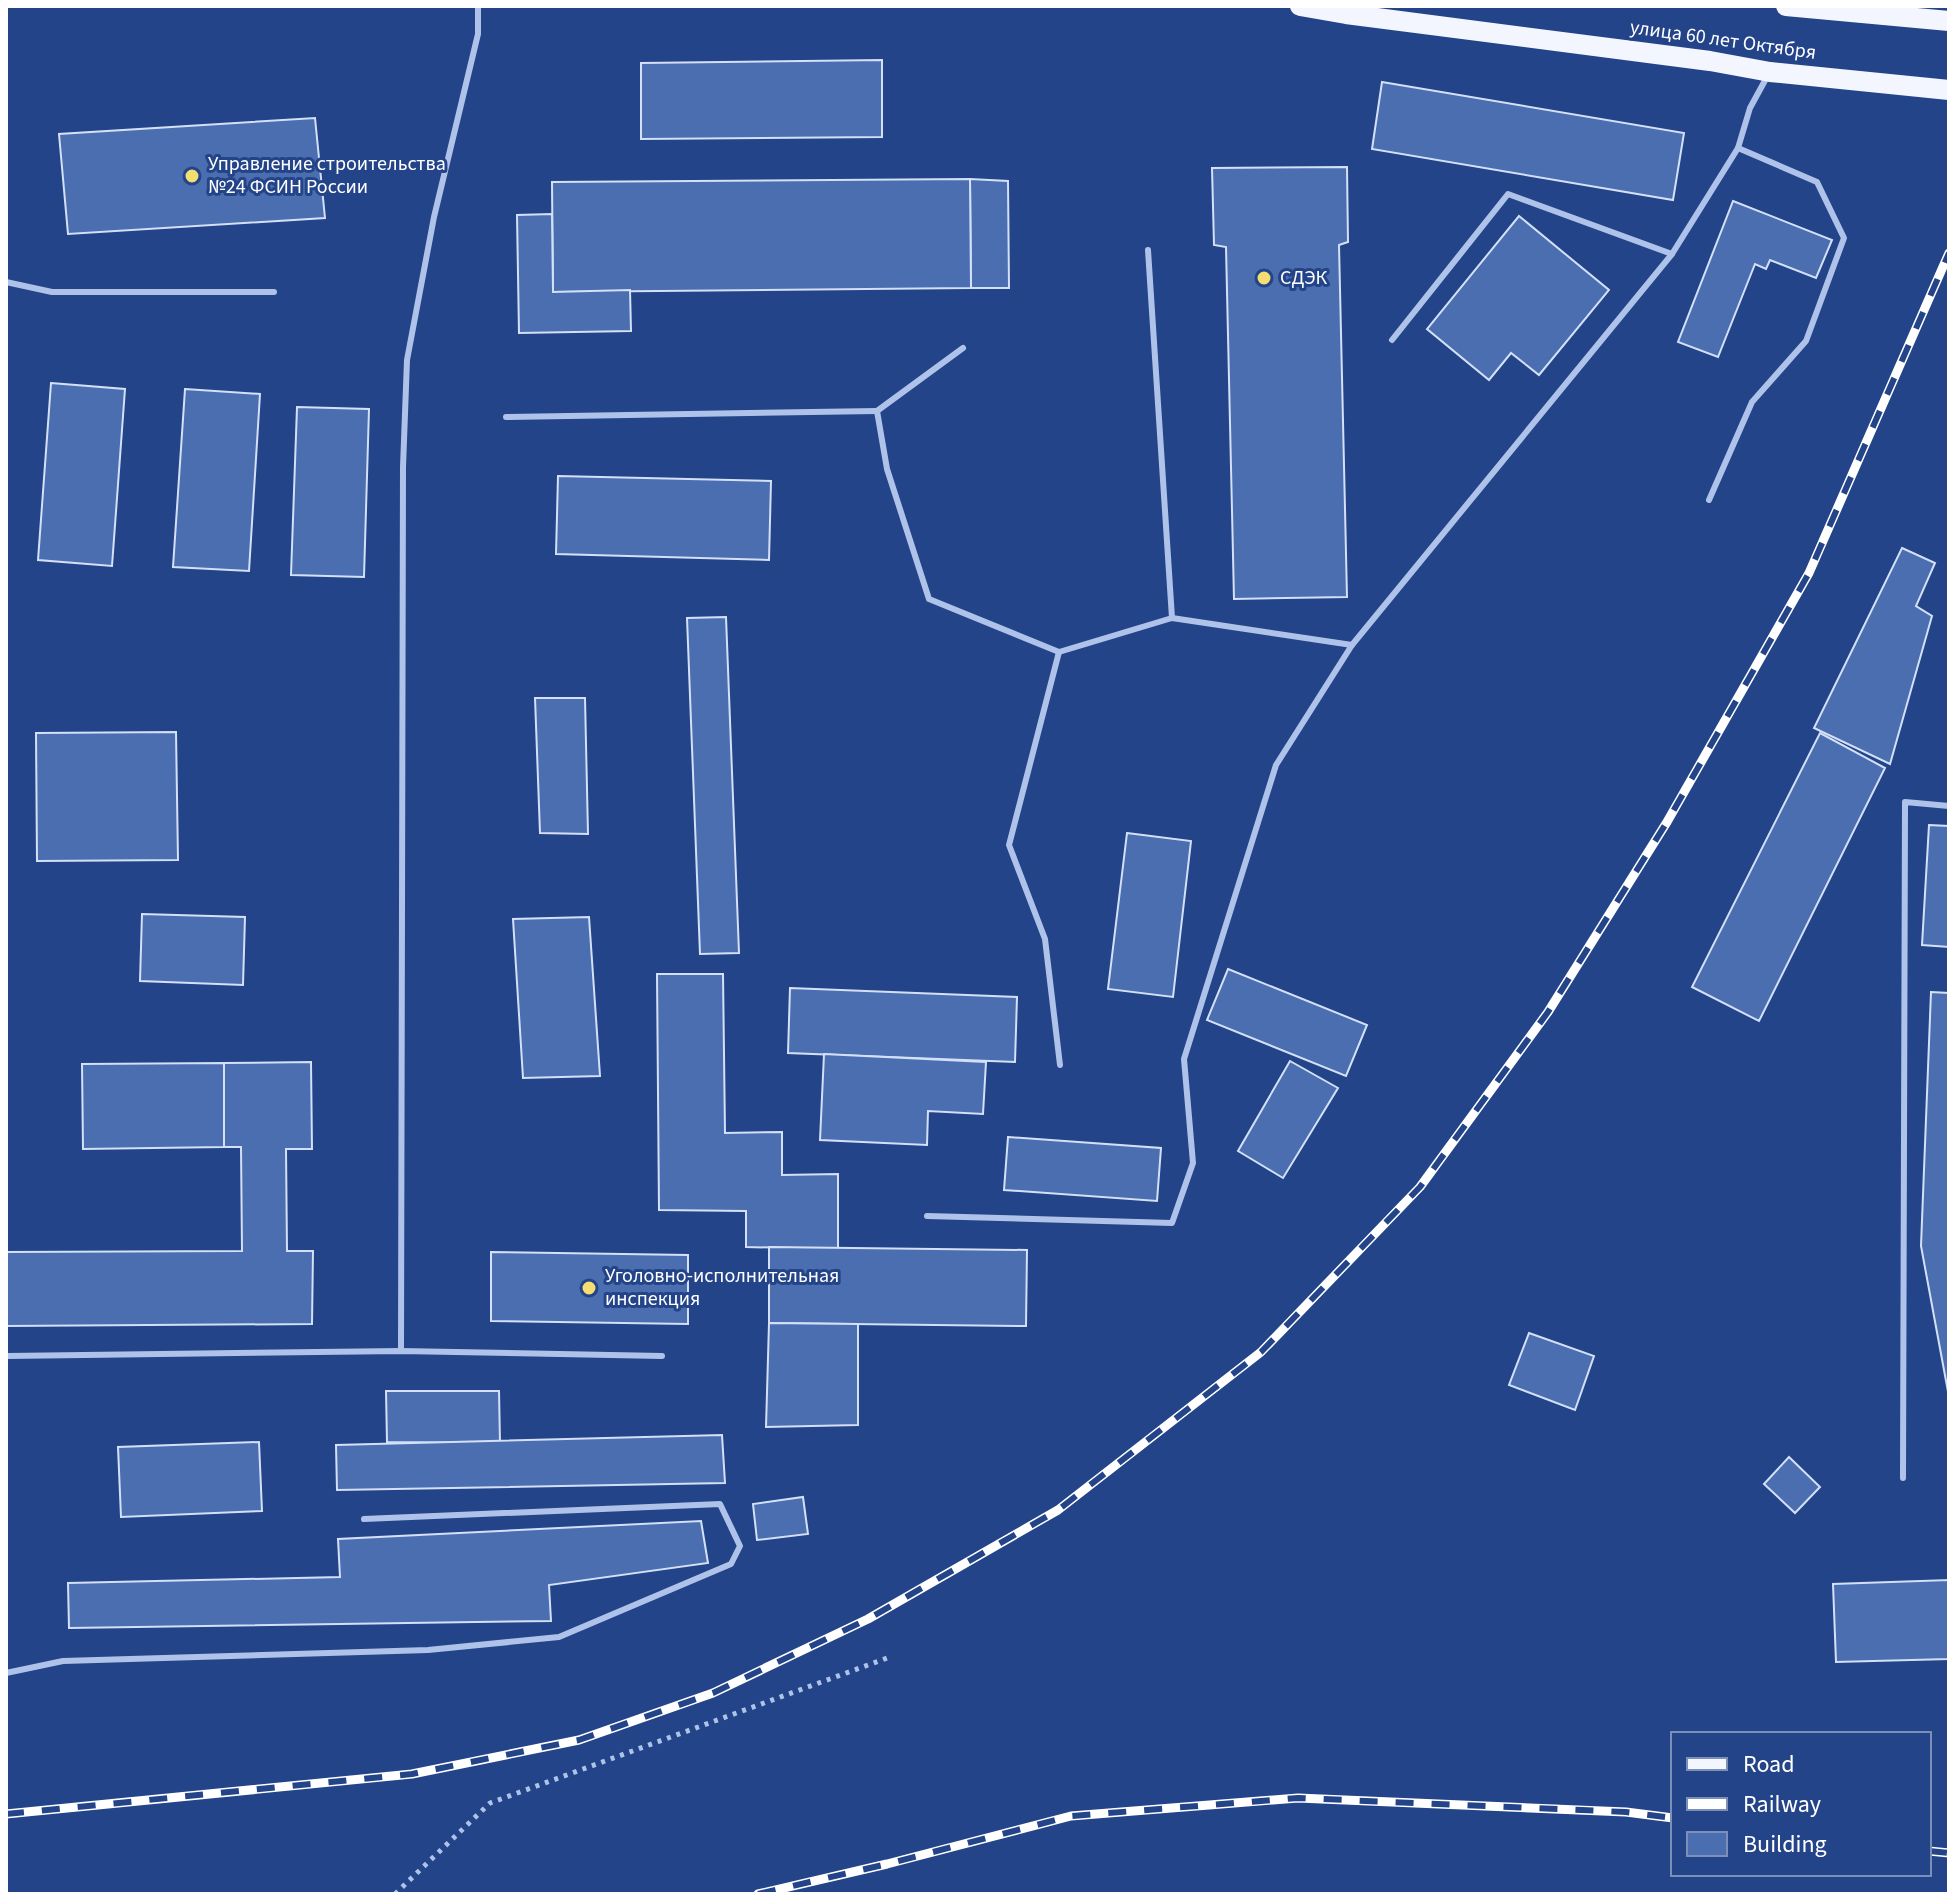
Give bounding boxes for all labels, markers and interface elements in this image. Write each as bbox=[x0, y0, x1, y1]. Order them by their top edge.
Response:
street label: улица 60 лет Октября bbox=[1628, 13, 1818, 67]
place label: Управление строительства №24 ФСИН России bbox=[208, 150, 446, 201]
marker: Управление строительства №24 ФСИН России bbox=[183, 167, 201, 185]
place label: СДЭК bbox=[1280, 264, 1328, 292]
marker: СДЭК bbox=[1255, 269, 1273, 287]
place label: Уголовно-исполнительная инспекция bbox=[605, 1262, 839, 1313]
marker: Уголовно-исполнительная инспекция bbox=[580, 1279, 598, 1297]
legend bbox=[1671, 1732, 1931, 1876]
text: Road bbox=[1743, 1747, 1795, 1782]
text: Railway bbox=[1743, 1787, 1821, 1822]
text: Building bbox=[1743, 1827, 1827, 1862]

